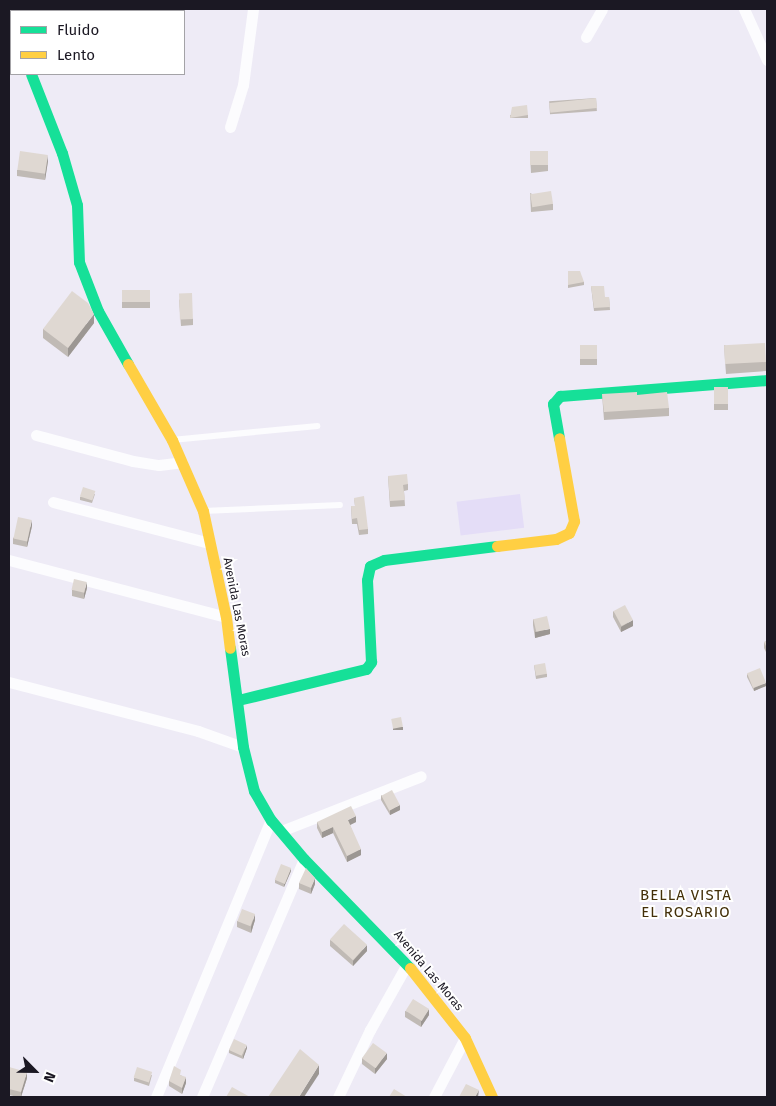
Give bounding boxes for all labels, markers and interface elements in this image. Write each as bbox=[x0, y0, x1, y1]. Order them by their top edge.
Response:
legend bbox=[10, 10, 185, 75]
text: Fluido bbox=[57, 21, 99, 39]
text: Lento bbox=[57, 46, 95, 64]
street label: Avenida Las Moras bbox=[219, 556, 253, 658]
district label: BELLA VISTA EL ROSARIO bbox=[639, 886, 733, 921]
street label: Avenida Las Moras bbox=[390, 928, 466, 1014]
north arrow bbox=[10, 1046, 60, 1096]
text: N bbox=[40, 1069, 59, 1085]

